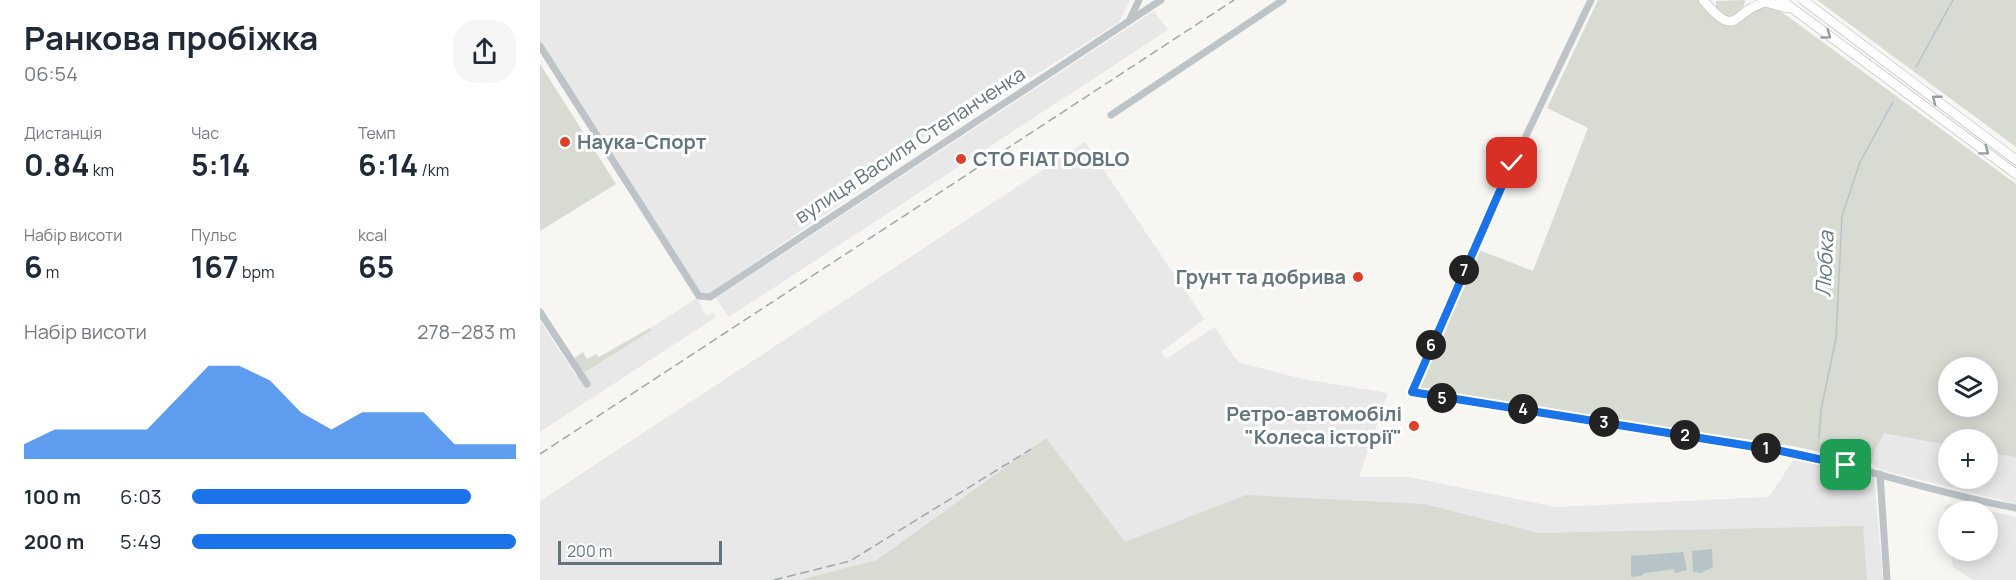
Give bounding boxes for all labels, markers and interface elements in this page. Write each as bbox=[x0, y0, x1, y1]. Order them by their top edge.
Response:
text: Ранкова пробіжка bbox=[24, 15, 318, 60]
button: share bbox=[453, 20, 516, 83]
one-way arrow bbox=[1821, 28, 1832, 39]
text: 06:54 bbox=[24, 60, 78, 87]
street label: вулиця Василя Степанченка bbox=[789, 60, 1030, 229]
one-way arrow bbox=[1932, 96, 1943, 107]
text: Дистанція bbox=[24, 122, 102, 144]
text: Час bbox=[191, 122, 219, 144]
text: Темп bbox=[358, 122, 396, 144]
place label: Наука-Спорт bbox=[577, 128, 707, 155]
marker: Наука-Спорт bbox=[558, 135, 572, 149]
pin bbox=[1486, 137, 1537, 188]
one-way arrow bbox=[1978, 143, 1989, 154]
text: 0.84 bbox=[24, 144, 89, 185]
text: 5:14 bbox=[191, 144, 250, 185]
text: 6:14 bbox=[358, 144, 418, 185]
place label: СТО FIAT DOBLO bbox=[973, 145, 1130, 172]
icon: check bbox=[1495, 146, 1528, 179]
marker: СТО FIAT DOBLO bbox=[954, 152, 968, 166]
text: km bbox=[89, 159, 114, 181]
text: /km bbox=[418, 159, 449, 181]
text: Набір висоти bbox=[24, 224, 122, 246]
text: Пульс bbox=[191, 224, 237, 246]
text: kcal bbox=[358, 224, 387, 246]
water label: Любка bbox=[1808, 229, 1840, 297]
text: 6 bbox=[24, 246, 43, 287]
text: 167 bbox=[191, 246, 239, 287]
text: 65 bbox=[358, 246, 394, 287]
pin: 7 bbox=[1449, 255, 1479, 285]
text: 7 bbox=[1460, 259, 1468, 281]
text: m bbox=[43, 261, 59, 283]
text: bpm bbox=[239, 261, 275, 283]
place label: Грунт та добрива bbox=[1176, 263, 1346, 290]
marker: Грунт та добрива bbox=[1351, 270, 1365, 284]
text: Набір висоти bbox=[24, 318, 147, 345]
text: 278–283 m bbox=[417, 318, 516, 345]
pin: 6 bbox=[1416, 330, 1446, 360]
text: 6 bbox=[1426, 334, 1436, 356]
map controls bbox=[1938, 357, 1998, 561]
button: layers bbox=[1938, 357, 1998, 417]
pin: 5 bbox=[1427, 383, 1457, 413]
text: 5 bbox=[1437, 387, 1447, 409]
pin: 4 bbox=[1508, 394, 1538, 424]
text: 4 bbox=[1518, 398, 1528, 420]
place label: Ретро-автомобілі "Колеса історії" bbox=[1226, 400, 1402, 450]
pin: 3 bbox=[1589, 407, 1619, 437]
text: 3 bbox=[1599, 411, 1609, 433]
marker: Ретро-автомобілі "Колеса історії" bbox=[1407, 419, 1421, 433]
pin: 2 bbox=[1670, 420, 1700, 450]
text: 2 bbox=[1680, 424, 1690, 446]
button: + bbox=[1938, 429, 1998, 489]
pin: 1 bbox=[1751, 433, 1781, 463]
text: 1 bbox=[1762, 437, 1770, 459]
pin bbox=[1820, 439, 1871, 490]
icon: arrive bbox=[1829, 448, 1862, 481]
text: 100 m bbox=[24, 483, 81, 510]
text: 6:03 bbox=[120, 483, 162, 510]
button: − bbox=[1938, 501, 1998, 561]
text: 200 m bbox=[24, 528, 84, 555]
text: 5:49 bbox=[120, 528, 162, 555]
scale bar bbox=[558, 538, 722, 566]
text: 200 m bbox=[567, 540, 612, 562]

